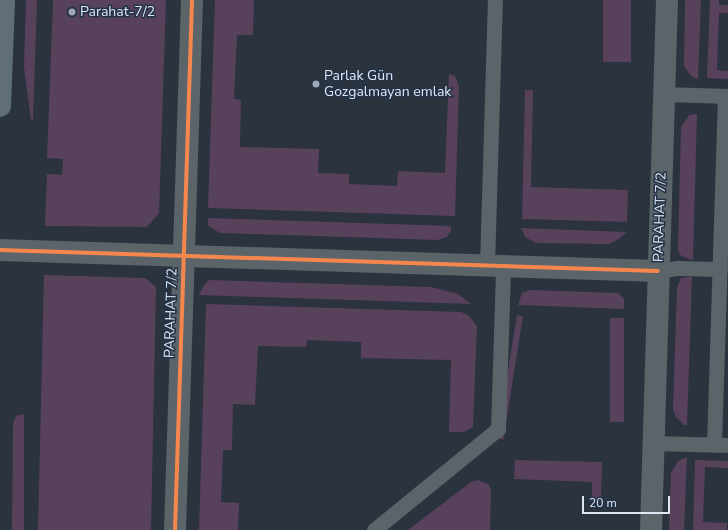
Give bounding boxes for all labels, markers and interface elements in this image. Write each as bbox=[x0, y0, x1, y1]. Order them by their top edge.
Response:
place label: Parahat-7/2 bbox=[80, 4, 155, 20]
marker: Parahat-7/2 bbox=[67, 7, 77, 17]
place label: Parlak Gün Gozgalmayan emlak bbox=[324, 68, 451, 100]
marker: Parlak Gün Gozgalmayan emlak bbox=[311, 79, 321, 89]
street label: PARAHAT 7/2 bbox=[650, 172, 670, 262]
street label: PARAHAT 7/2 bbox=[161, 268, 181, 358]
scale bar bbox=[584, 488, 672, 514]
text: 20 m bbox=[589, 495, 617, 511]

